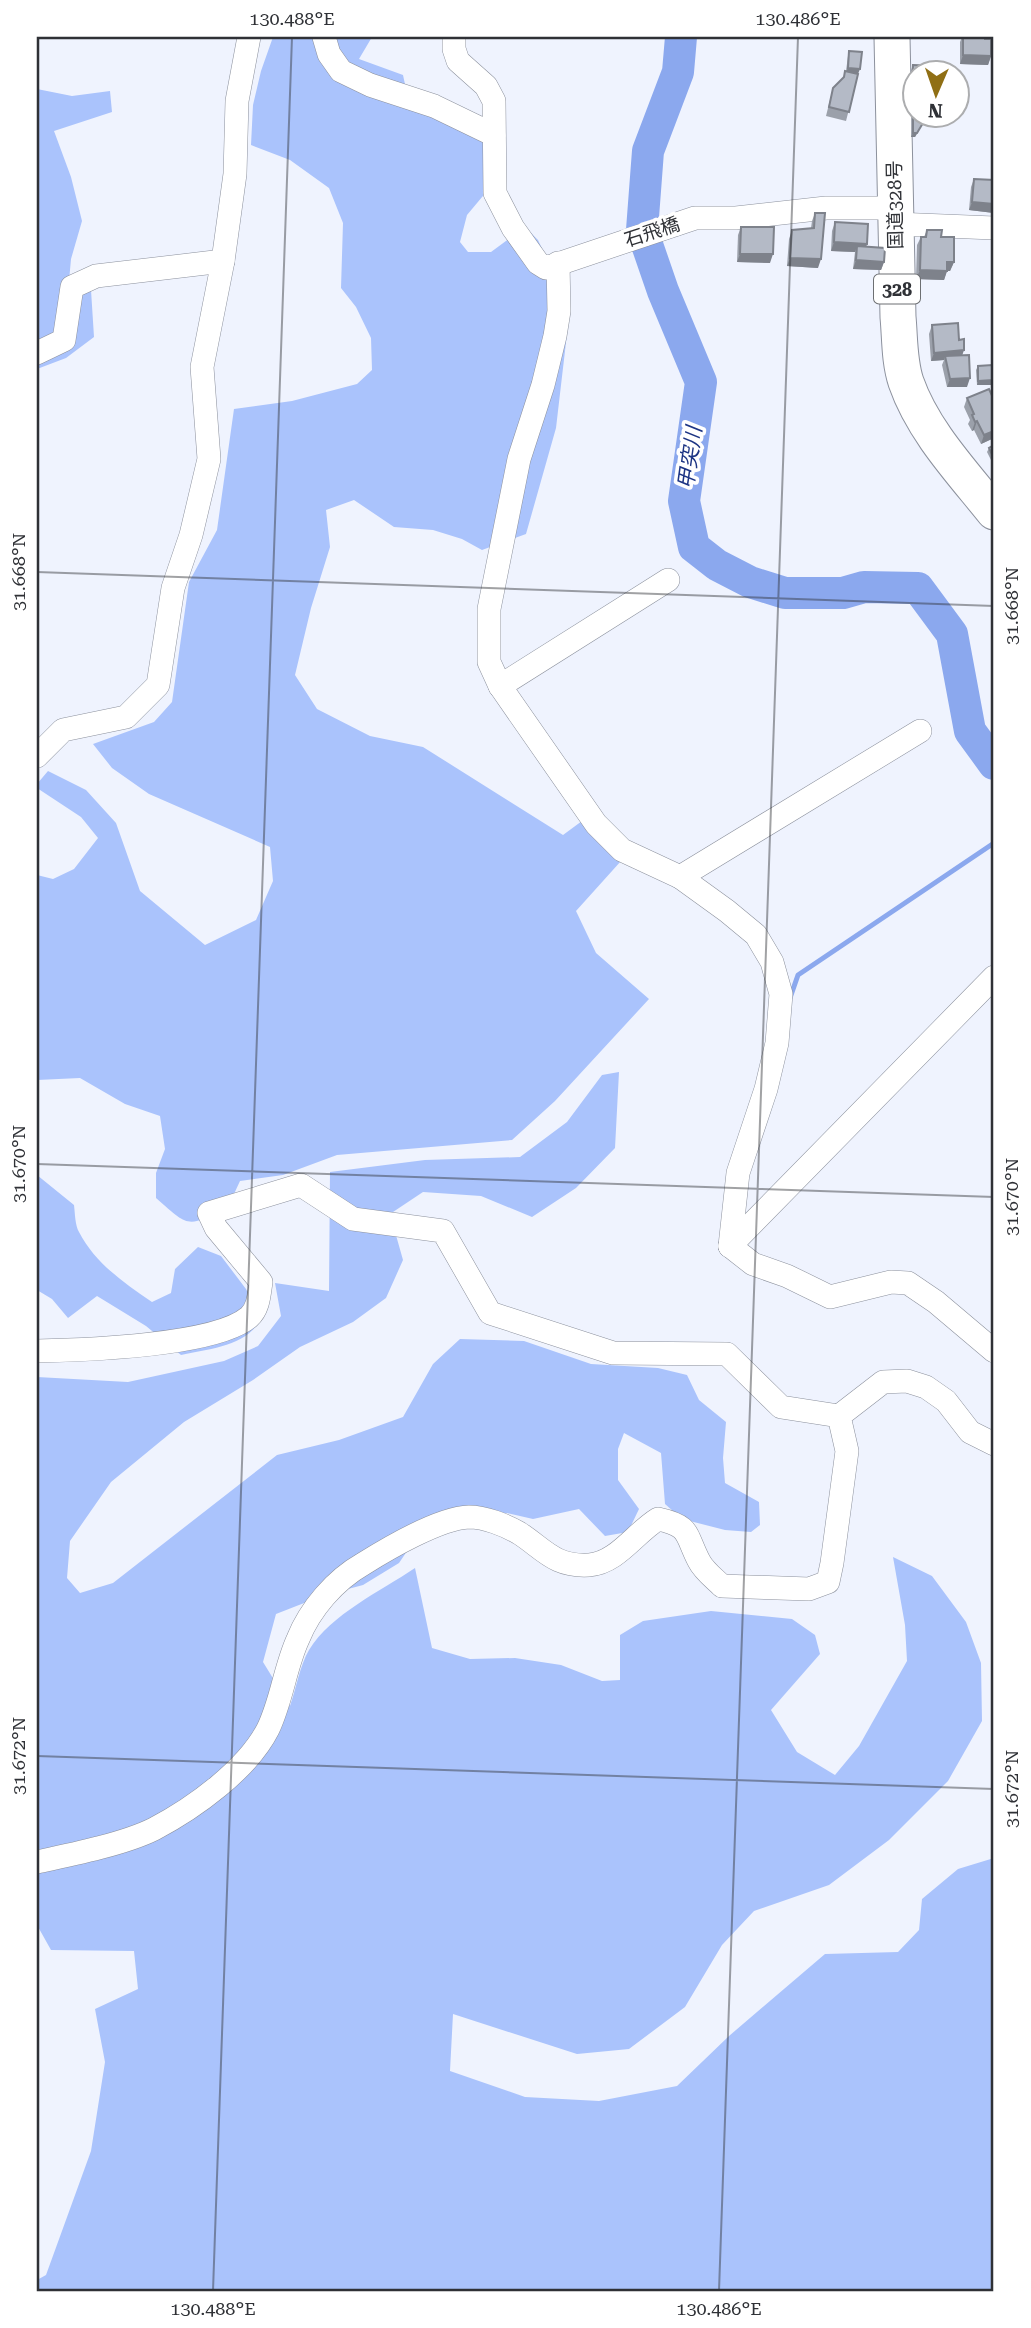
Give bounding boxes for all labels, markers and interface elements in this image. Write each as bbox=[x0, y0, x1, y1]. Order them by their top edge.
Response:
text: 130.488°E bbox=[249, 8, 335, 29]
text: 130.486°E bbox=[755, 8, 841, 29]
north arrow bbox=[902, 60, 972, 130]
text: N bbox=[927, 99, 943, 122]
street label: 国道328号 bbox=[883, 160, 907, 250]
street label: 石飛橋 bbox=[621, 212, 683, 252]
road number: 328 bbox=[874, 274, 920, 304]
water label: 甲突川 bbox=[674, 423, 707, 491]
text: 31.668°N bbox=[8, 533, 29, 611]
text: 31.668°N bbox=[1001, 567, 1022, 645]
text: 31.670°N bbox=[8, 1125, 29, 1203]
text: 31.670°N bbox=[1001, 1158, 1022, 1236]
text: 31.672°N bbox=[8, 1717, 29, 1795]
text: 31.672°N bbox=[1001, 1750, 1022, 1828]
text: 130.488°E bbox=[170, 2298, 256, 2319]
text: 130.486°E bbox=[676, 2298, 762, 2319]

